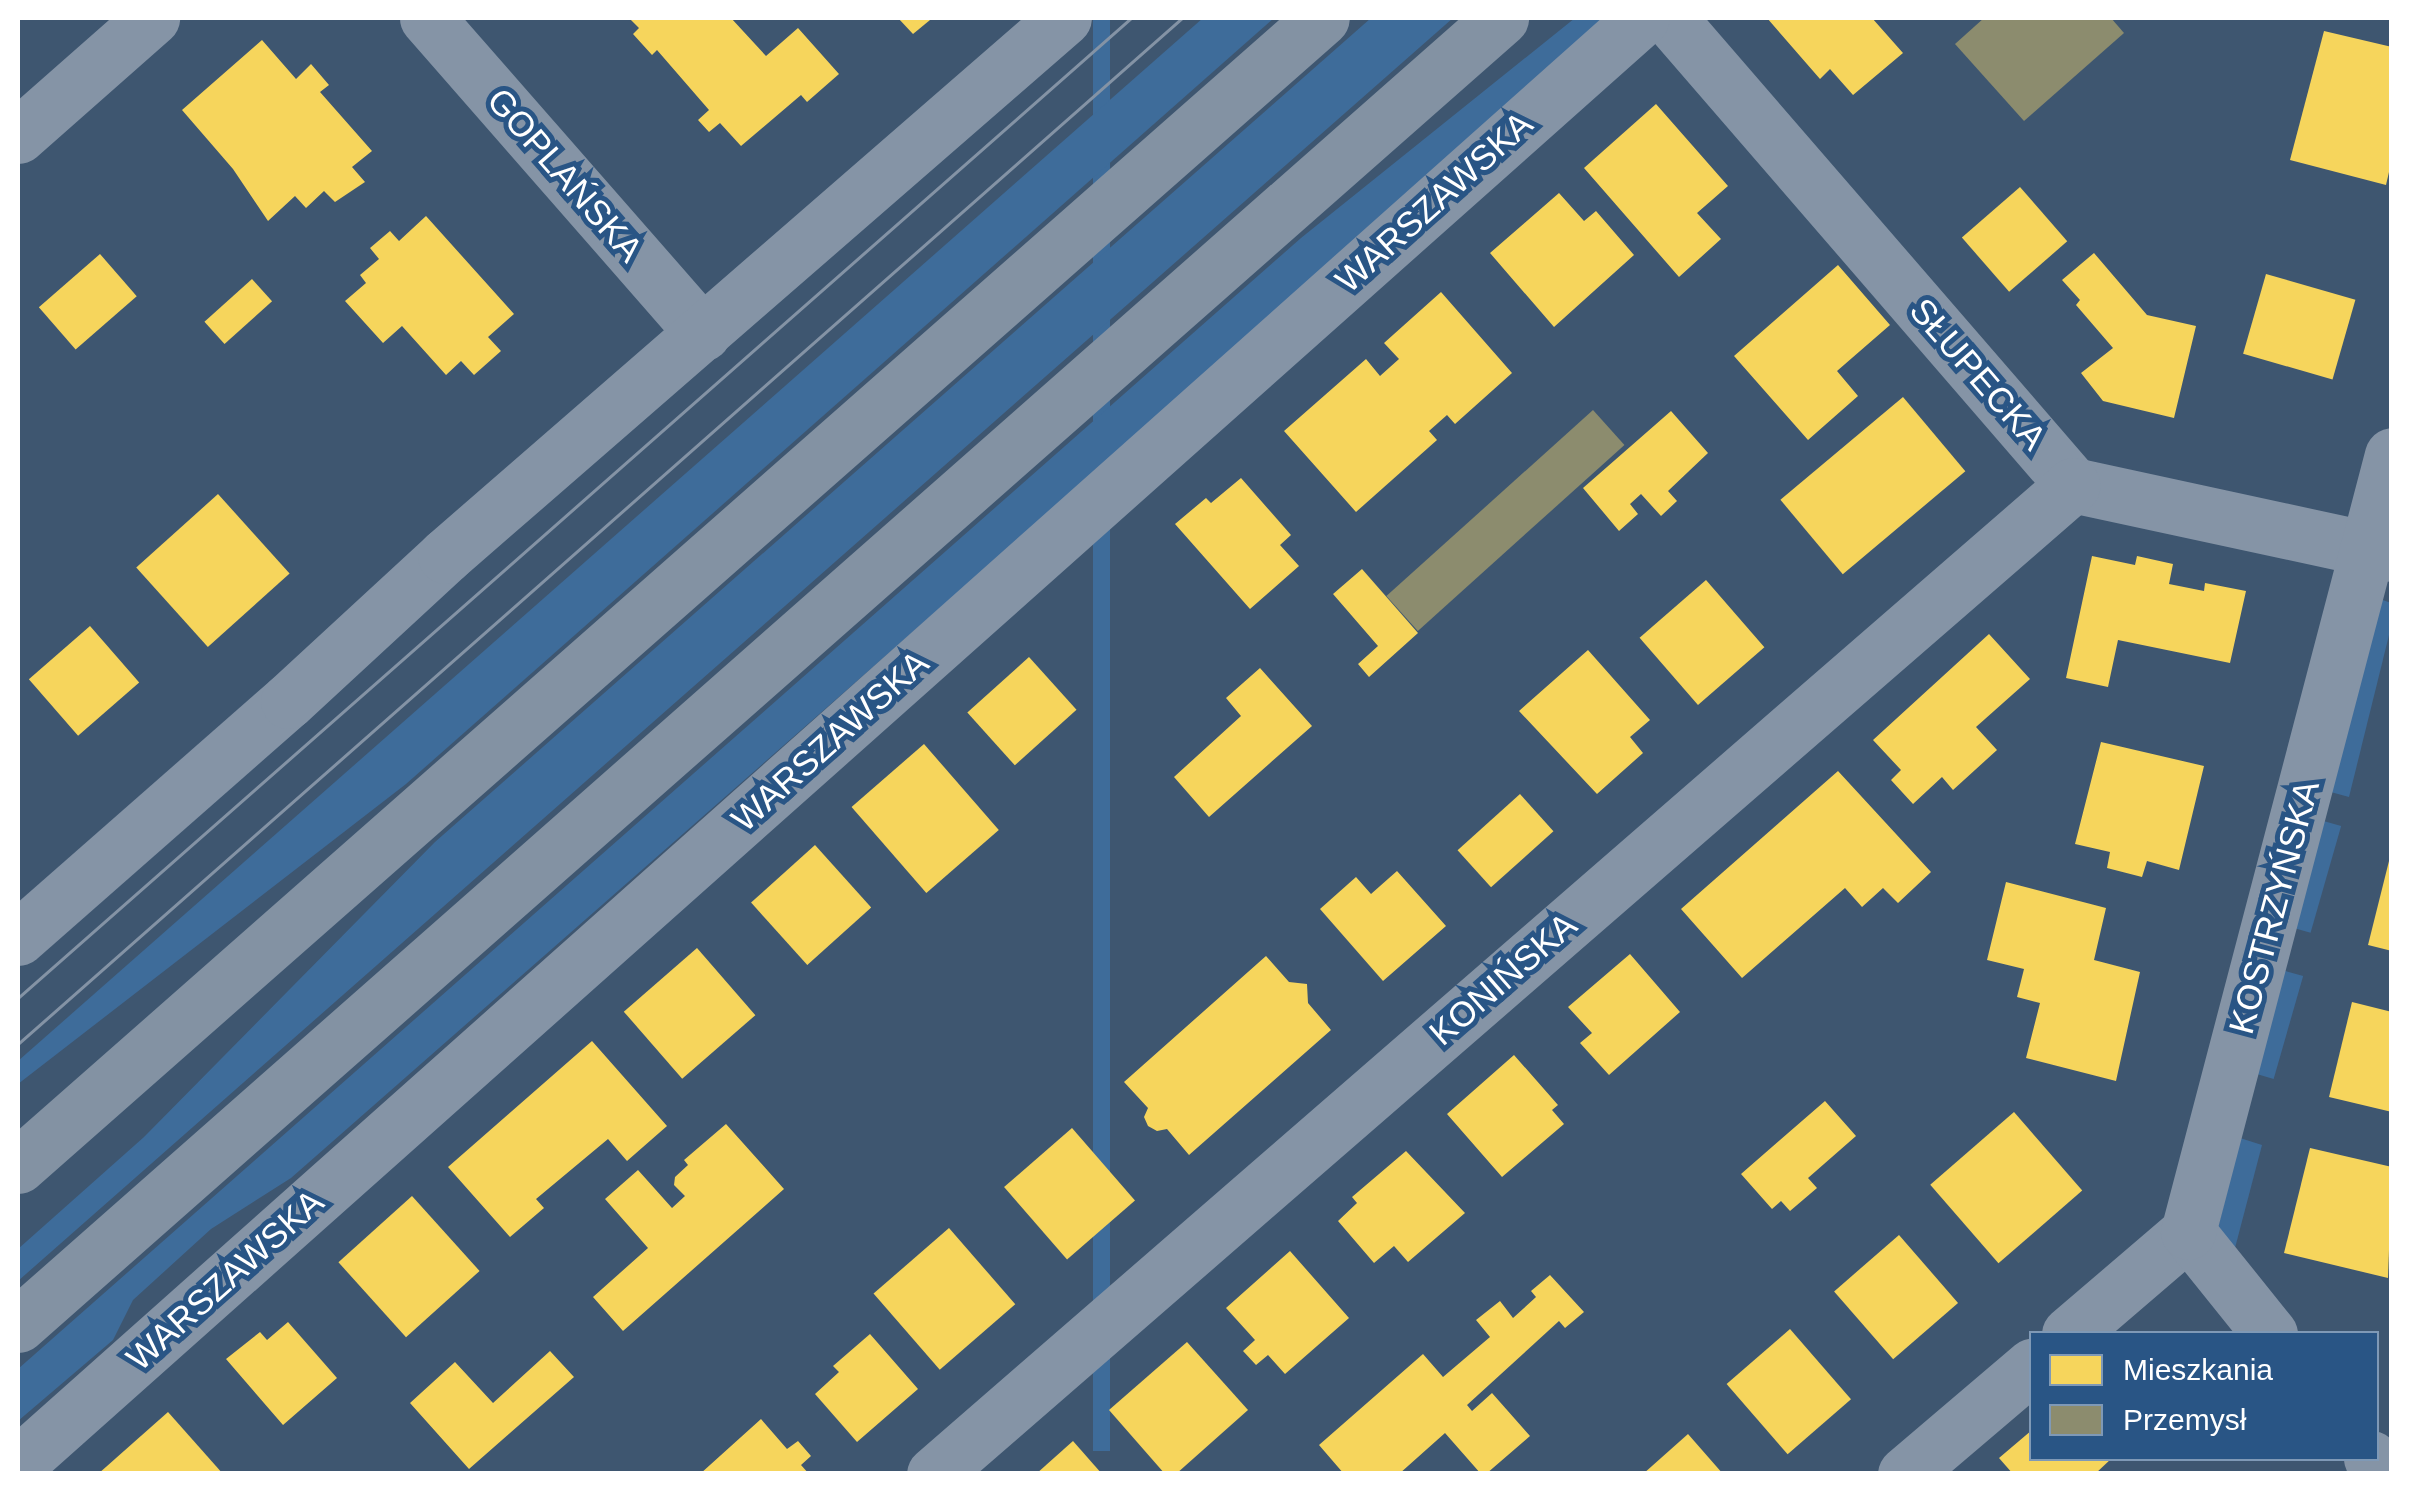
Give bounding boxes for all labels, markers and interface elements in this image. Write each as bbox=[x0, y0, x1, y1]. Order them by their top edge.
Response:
street label: GOPLAŃSKA bbox=[478, 80, 652, 270]
street label: WARSZAWSKA bbox=[1327, 103, 1541, 301]
street label: SŁUPECKA bbox=[1901, 290, 2055, 458]
street label: WARSZAWSKA bbox=[723, 642, 937, 840]
street label: KOSTRZYŃSKA bbox=[2220, 776, 2328, 1038]
street label: KONIŃSKA bbox=[1421, 904, 1585, 1054]
street label: WARSZAWSKA bbox=[118, 1181, 332, 1379]
legend bbox=[2029, 1331, 2379, 1461]
text: Mieszkania bbox=[2123, 1353, 2273, 1386]
text: Przemysł bbox=[2123, 1403, 2246, 1436]

